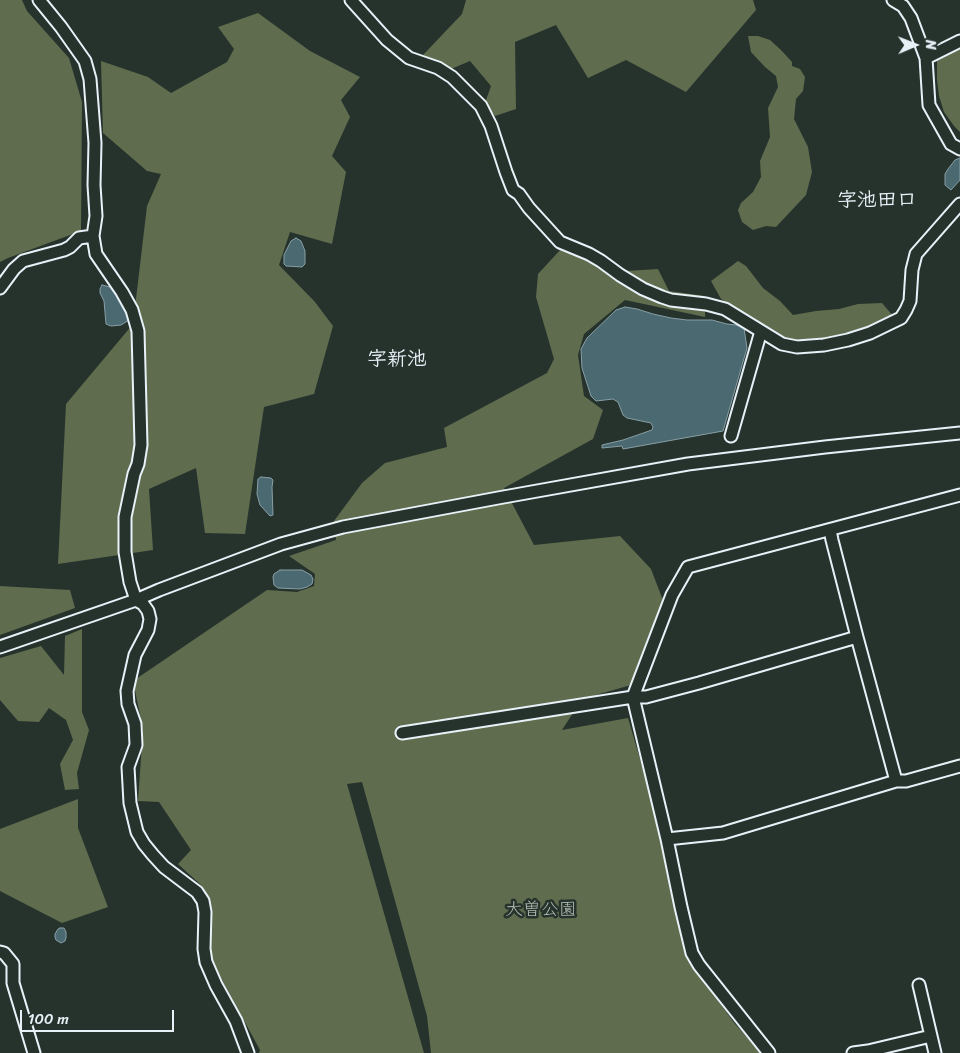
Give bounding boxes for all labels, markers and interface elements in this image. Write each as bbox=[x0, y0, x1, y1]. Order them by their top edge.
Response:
north arrow bbox=[890, 20, 940, 70]
text: N bbox=[918, 40, 943, 50]
district label: 字池田口 bbox=[837, 189, 917, 213]
district label: 字新池 bbox=[367, 348, 427, 372]
park label: 大曽公園 bbox=[505, 899, 577, 921]
scale bar bbox=[22, 1000, 176, 1032]
text: 100 m bbox=[28, 1006, 69, 1032]

